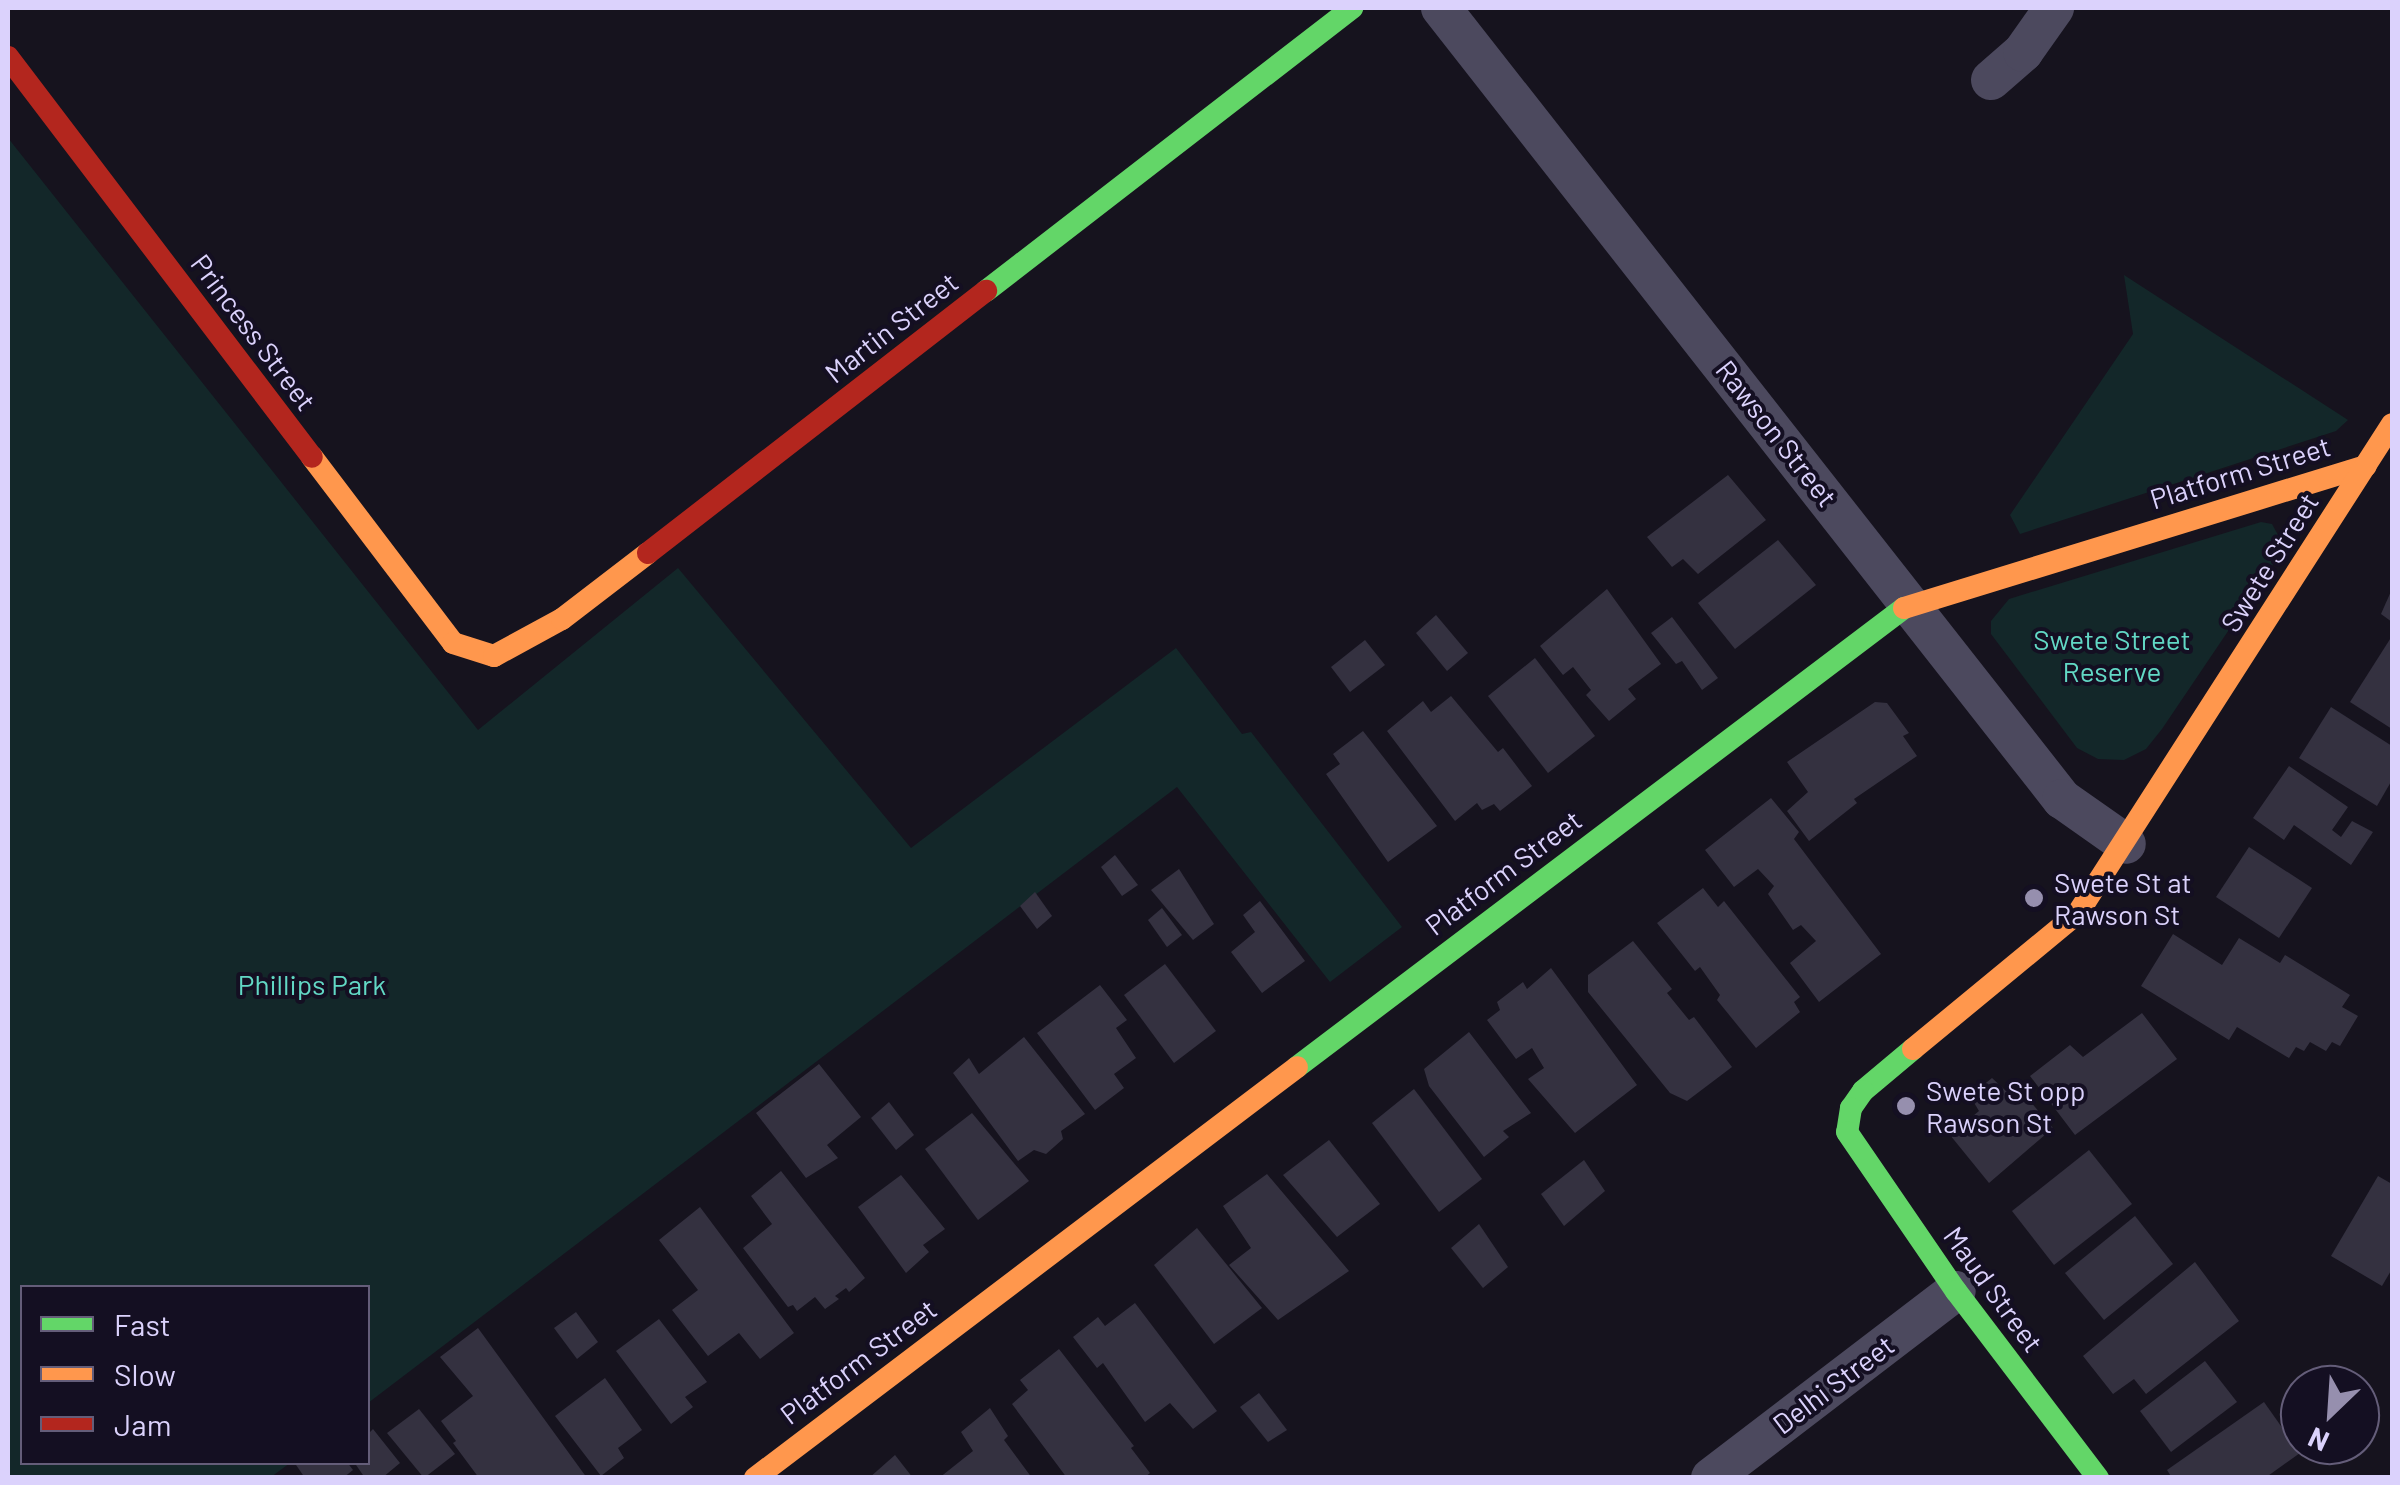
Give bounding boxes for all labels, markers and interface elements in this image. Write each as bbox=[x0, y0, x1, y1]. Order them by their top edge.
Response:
street label: Princess Street bbox=[184, 247, 324, 417]
street label: Martin Street bbox=[818, 265, 964, 389]
street label: Rawson Street bbox=[1709, 353, 1845, 513]
street label: Platform Street bbox=[2146, 429, 2334, 515]
street label: Swete Street bbox=[2213, 486, 2325, 638]
park label: Swete Street Reserve bbox=[2033, 622, 2191, 688]
street label: Platform Street bbox=[1418, 802, 1588, 942]
place label: Swete St at Rawson St bbox=[2054, 865, 2192, 931]
marker: Swete St at Rawson St bbox=[2023, 887, 2045, 909]
park label: Phillips Park bbox=[238, 967, 386, 1001]
place label: Swete St opp Rawson St bbox=[1926, 1073, 2085, 1139]
marker: Swete St opp Rawson St bbox=[1895, 1095, 1917, 1117]
street label: Maud Street bbox=[1937, 1220, 2051, 1358]
legend bbox=[20, 1285, 370, 1465]
street label: Platform Street bbox=[773, 1291, 943, 1431]
text: Fast bbox=[114, 1306, 171, 1342]
street label: Delhi Street bbox=[1766, 1328, 1900, 1440]
text: Slow bbox=[114, 1356, 176, 1392]
north arrow bbox=[2280, 1365, 2380, 1465]
text: Jam bbox=[114, 1406, 171, 1442]
text: N bbox=[2303, 1421, 2334, 1460]

